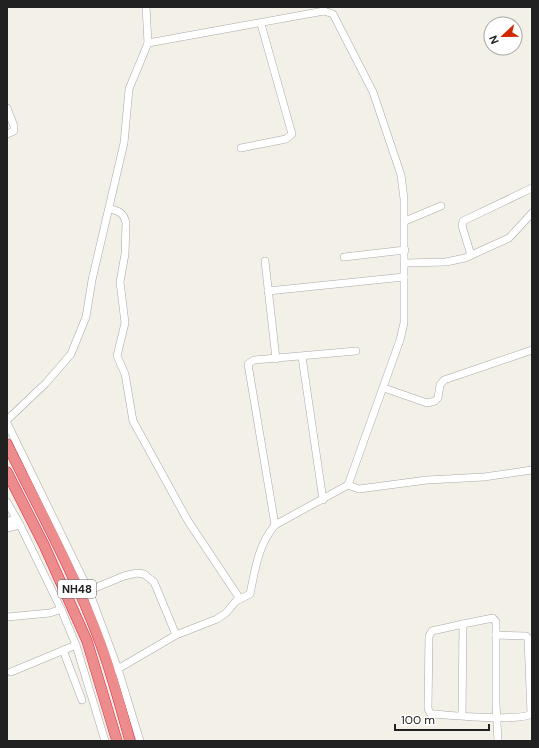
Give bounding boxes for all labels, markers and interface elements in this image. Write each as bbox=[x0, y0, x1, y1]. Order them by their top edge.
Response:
north arrow bbox=[483, 16, 523, 56]
text: N bbox=[486, 33, 502, 46]
road number: NH48 bbox=[58, 580, 96, 598]
scale bar bbox=[395, 706, 489, 732]
text: 100 m bbox=[401, 712, 435, 728]

